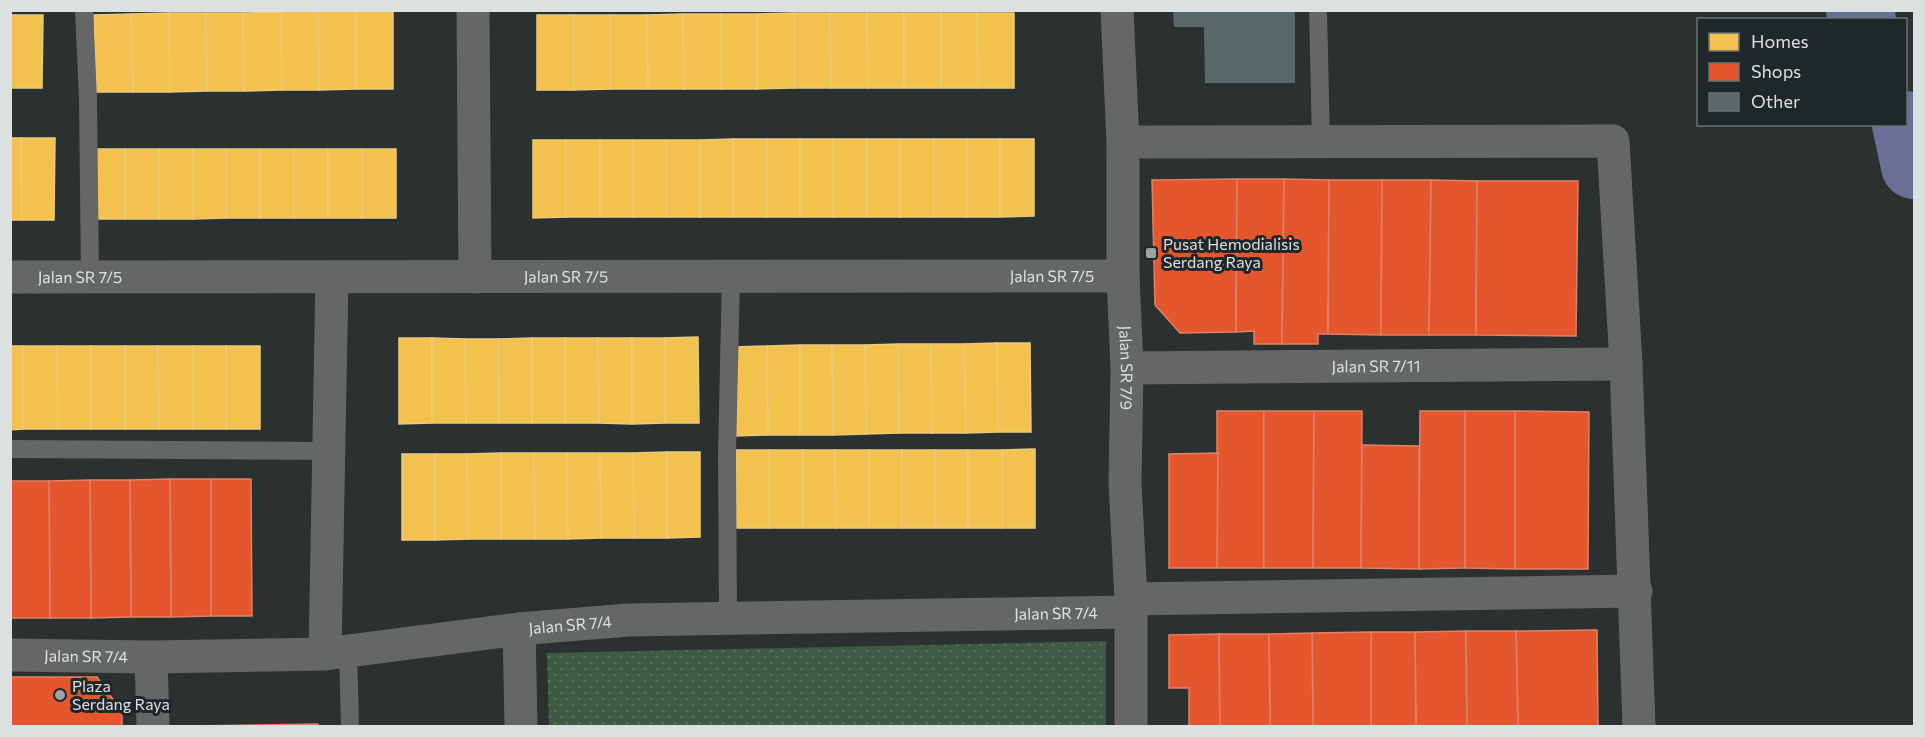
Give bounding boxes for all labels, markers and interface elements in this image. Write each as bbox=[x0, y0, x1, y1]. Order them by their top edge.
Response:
legend bbox=[1697, 18, 1907, 126]
text: Homes bbox=[1751, 30, 1809, 52]
text: Shops bbox=[1751, 60, 1801, 82]
text: Other bbox=[1751, 90, 1800, 112]
place label: Pusat Hemodialisis Serdang Raya bbox=[1163, 234, 1300, 271]
marker: Pusat Hemodialisis Serdang Raya bbox=[1144, 246, 1158, 260]
street label: Jalan SR 7/5 bbox=[524, 266, 608, 286]
street label: Jalan SR 7/5 bbox=[1010, 266, 1094, 285]
street label: Jalan SR 7/5 bbox=[38, 267, 122, 286]
street label: Jalan SR 7/9 bbox=[1116, 325, 1137, 410]
street label: Jalan SR 7/11 bbox=[1331, 356, 1421, 375]
street label: Jalan SR 7/4 bbox=[1014, 603, 1098, 623]
street label: Jalan SR 7/4 bbox=[528, 611, 613, 637]
street label: Jalan SR 7/4 bbox=[44, 645, 128, 666]
place label: Plaza Serdang Raya bbox=[72, 676, 170, 713]
marker: Plaza Serdang Raya bbox=[53, 688, 67, 702]

